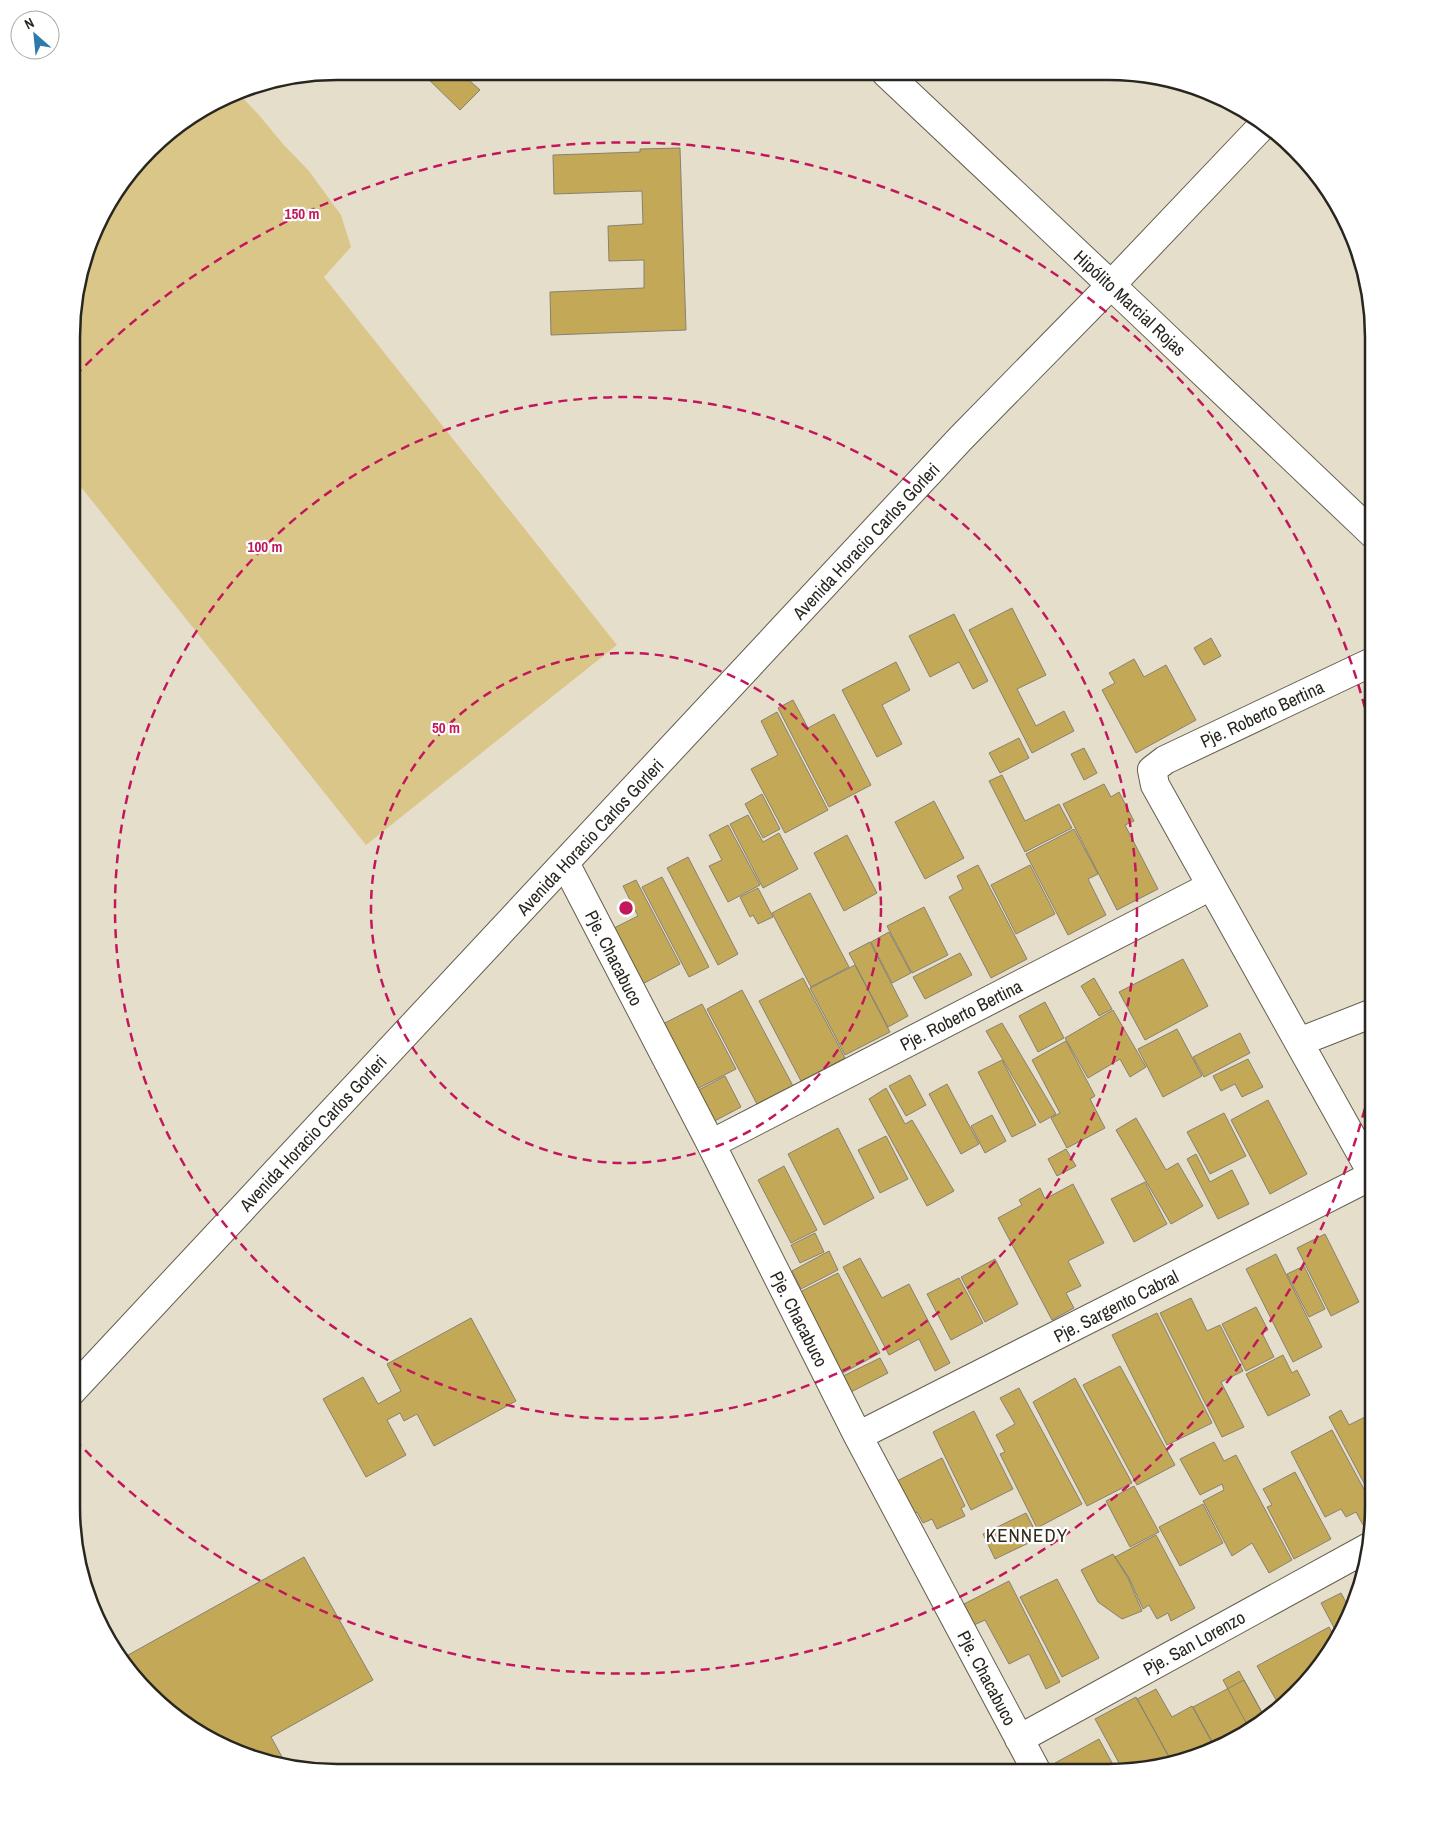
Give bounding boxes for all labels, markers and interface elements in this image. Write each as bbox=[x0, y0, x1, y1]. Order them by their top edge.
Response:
north arrow bbox=[10, 10, 60, 60]
text: N bbox=[21, 14, 37, 33]
text: 150 m bbox=[285, 203, 319, 224]
street label: Hipólito Marcial Rojas bbox=[1068, 244, 1192, 362]
street label: Avenida Horacio Carlos Gorleri bbox=[786, 457, 945, 625]
text: 100 m bbox=[248, 536, 282, 557]
street label: Pje. Roberto Bertina bbox=[1196, 674, 1328, 754]
text: 50 m bbox=[432, 717, 460, 738]
street label: Avenida Horacio Carlos Gorleri bbox=[510, 753, 669, 921]
centre of rings bbox=[617, 899, 635, 917]
street label: Pje. Chacabuco bbox=[579, 906, 649, 1010]
street label: Pje. Roberto Bertina bbox=[896, 974, 1026, 1056]
street label: Avenida Horacio Carlos Gorleri bbox=[233, 1049, 392, 1217]
street label: Pje. Sargento Cabral bbox=[1049, 1264, 1183, 1348]
street label: Pje. Chacabuco bbox=[764, 1267, 834, 1371]
district label: KENNEDY bbox=[986, 1522, 1068, 1548]
street label: Pje. San Lorenzo bbox=[1138, 1605, 1250, 1681]
street label: Pje. Chacabuco bbox=[952, 1626, 1022, 1730]

